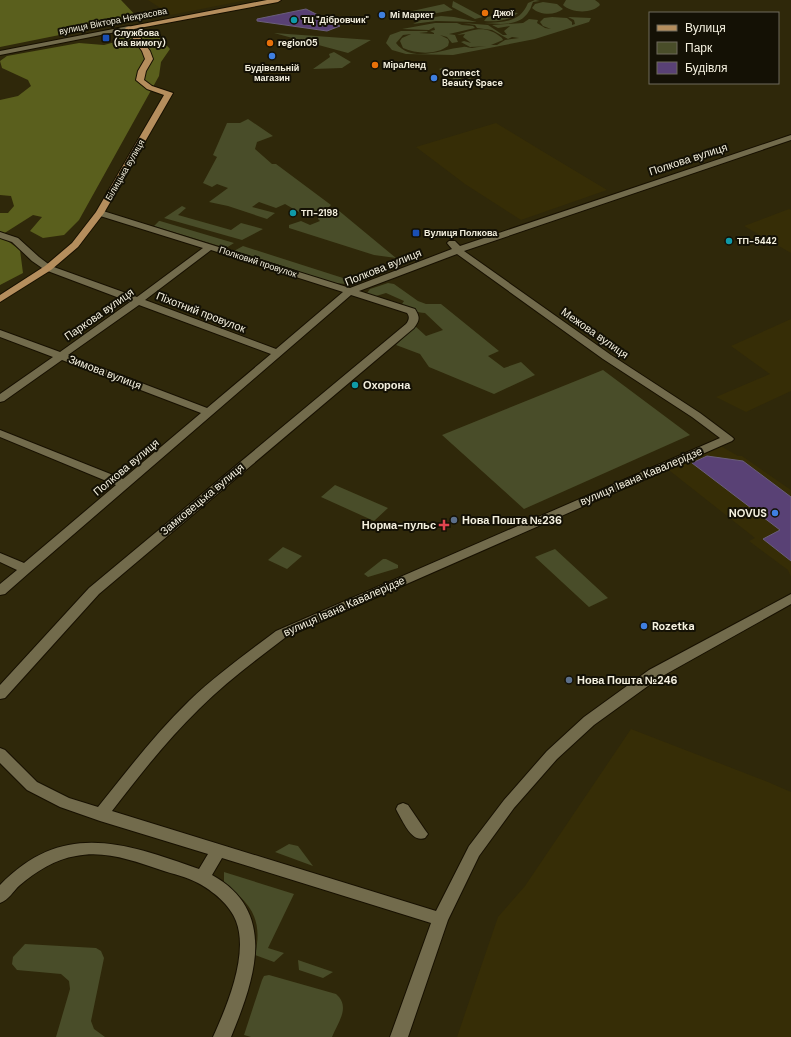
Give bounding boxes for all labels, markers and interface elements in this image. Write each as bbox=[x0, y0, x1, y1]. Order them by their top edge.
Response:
street label: вулиця Віктора Некрасова bbox=[58, 5, 168, 37]
place label: Джої bbox=[493, 7, 514, 19]
marker: Джої bbox=[480, 8, 490, 18]
place label: Мі Маркет bbox=[390, 9, 435, 21]
marker: Мі Маркет bbox=[377, 10, 387, 20]
legend bbox=[649, 12, 779, 84]
place label: ТЦ "Дібровчик" bbox=[302, 14, 369, 26]
marker: ТЦ "Дібровчик" bbox=[289, 15, 299, 25]
text: Вулиця bbox=[685, 20, 726, 36]
place label: Службова (на вимогу) bbox=[114, 27, 166, 49]
marker: Службова (на вимогу) bbox=[101, 33, 111, 43]
place label: region05 bbox=[278, 37, 318, 49]
marker: region05 bbox=[265, 38, 275, 48]
text: Парк bbox=[685, 40, 713, 56]
marker: Будівельній магазин bbox=[267, 51, 277, 61]
place label: МіраЛенд bbox=[383, 59, 426, 71]
marker: МіраЛенд bbox=[370, 60, 380, 70]
text: Будівля bbox=[685, 60, 727, 76]
place label: Будівельній магазин bbox=[245, 62, 299, 84]
place label: Connect Beauty Space bbox=[442, 67, 503, 89]
marker: Connect Beauty Space bbox=[429, 73, 439, 83]
street label: Білицька вулиця bbox=[103, 137, 147, 203]
street label: Полкова вулиця bbox=[647, 140, 729, 178]
place label: ТП-2198 bbox=[301, 207, 338, 219]
marker: ТП-2198 bbox=[288, 208, 298, 218]
place label: Вулиця Полкова bbox=[424, 227, 498, 239]
marker: Вулиця Полкова bbox=[411, 228, 421, 238]
place label: ТП-5442 bbox=[737, 235, 777, 247]
marker: ТП-5442 bbox=[724, 236, 734, 246]
street label: Полковий провулок bbox=[218, 244, 298, 280]
street label: Полкова вулиця bbox=[343, 245, 424, 289]
street label: Паркова вулиця bbox=[62, 285, 136, 343]
street label: Піхотний провулок bbox=[154, 289, 248, 336]
street label: Межова вулиця bbox=[559, 305, 631, 361]
street label: Зимова вулиця bbox=[67, 352, 143, 392]
place label: Охорона bbox=[363, 378, 411, 392]
marker: Охорона bbox=[350, 380, 360, 390]
street label: Полкова вулиця bbox=[90, 435, 162, 499]
street label: вулиця Івана Кавалерідзе bbox=[578, 444, 704, 508]
street label: Замковецька вулиця bbox=[157, 460, 247, 538]
place label: NOVUS bbox=[729, 506, 767, 520]
marker: NOVUS bbox=[770, 508, 780, 518]
place label: Нова Пошта №236 bbox=[462, 513, 562, 527]
marker: Нова Пошта №236 bbox=[449, 515, 459, 525]
place label: Норма-пульс bbox=[362, 518, 436, 532]
marker: Норма-пульс bbox=[439, 520, 449, 530]
street label: вулиця Івана Кавалерідзе bbox=[281, 573, 407, 639]
place label: Rozetka bbox=[652, 619, 695, 633]
marker: Rozetka bbox=[639, 621, 649, 631]
place label: Нова Пошта №246 bbox=[577, 673, 678, 687]
marker: Нова Пошта №246 bbox=[564, 675, 574, 685]

